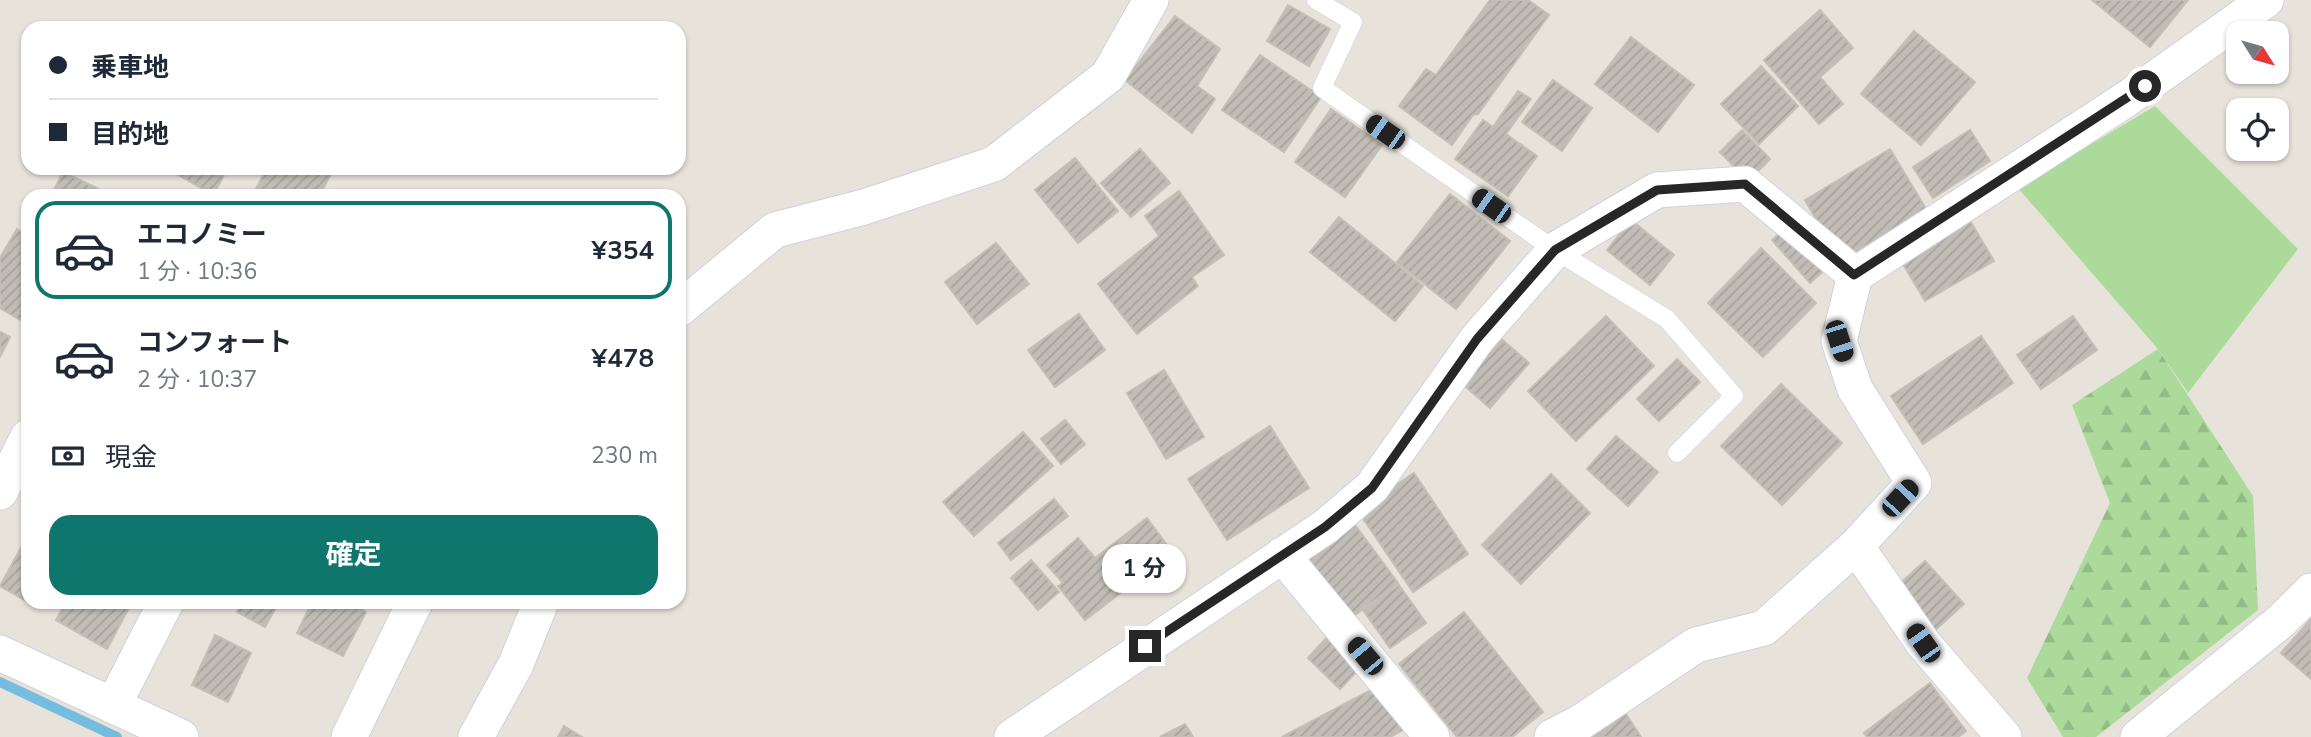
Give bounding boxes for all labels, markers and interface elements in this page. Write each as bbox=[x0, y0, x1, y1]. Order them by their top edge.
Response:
north arrow bbox=[2226, 21, 2289, 84]
map controls bbox=[2226, 21, 2289, 161]
text: 乗車地 bbox=[91, 50, 169, 85]
route start bbox=[2129, 70, 2161, 102]
button: locate bbox=[2226, 98, 2289, 161]
car bbox=[1362, 111, 1409, 153]
text: 目的地 bbox=[91, 117, 169, 152]
car bbox=[1468, 185, 1515, 227]
text: エコノミー bbox=[137, 217, 267, 252]
icon: car bbox=[53, 219, 116, 282]
text: ¥354 bbox=[592, 233, 654, 268]
text: 1 分 · 10:36 bbox=[137, 256, 257, 287]
car bbox=[1823, 318, 1856, 364]
text: コンフォート bbox=[137, 325, 292, 360]
icon: car bbox=[53, 327, 116, 390]
text: ¥478 bbox=[592, 341, 654, 376]
text: 2 分 · 10:37 bbox=[137, 364, 257, 395]
icon: cash bbox=[49, 437, 87, 475]
text: 現金 bbox=[105, 440, 157, 475]
text: 230 m bbox=[591, 440, 658, 471]
car bbox=[1878, 475, 1923, 521]
button: 確定 bbox=[49, 515, 658, 595]
callout: 1 分 bbox=[1103, 544, 1187, 594]
text: 1 分 bbox=[1122, 553, 1166, 584]
car bbox=[1903, 620, 1944, 666]
route end bbox=[1129, 630, 1161, 662]
car bbox=[1344, 633, 1387, 679]

